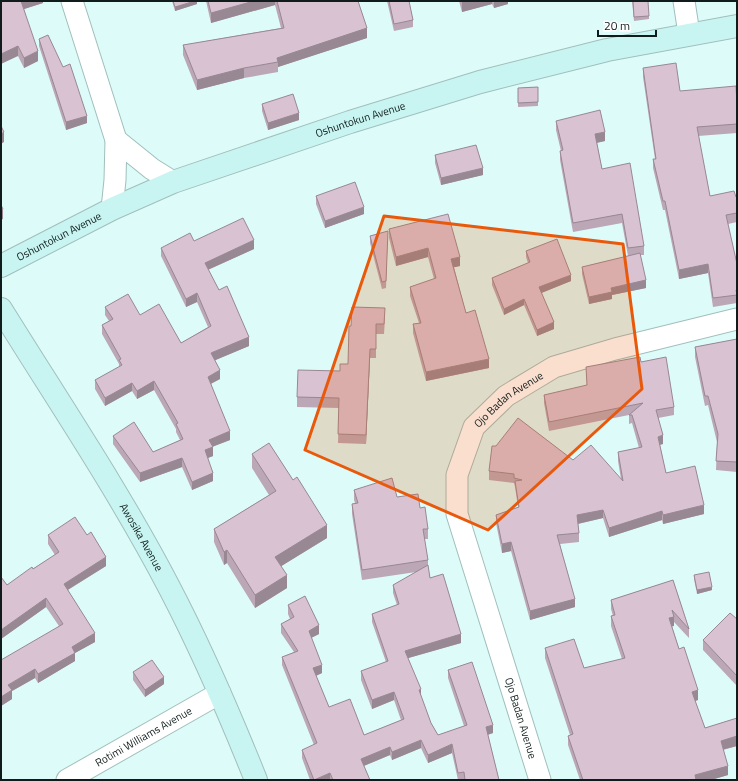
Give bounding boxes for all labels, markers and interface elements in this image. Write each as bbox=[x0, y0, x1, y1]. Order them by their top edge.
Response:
scale bar bbox=[598, 12, 656, 38]
text: 20 m bbox=[604, 16, 630, 35]
street label: Oshuntokun Avenue bbox=[313, 97, 408, 141]
street label: Oshuntokun Avenue bbox=[14, 208, 105, 265]
street label: Ojo Badan Avenue bbox=[470, 367, 547, 431]
street label: Awosika Avenue bbox=[116, 500, 167, 574]
street label: Ojo Badan Avenue bbox=[501, 675, 541, 761]
street label: Rotimi Williams Avenue bbox=[92, 702, 195, 770]

